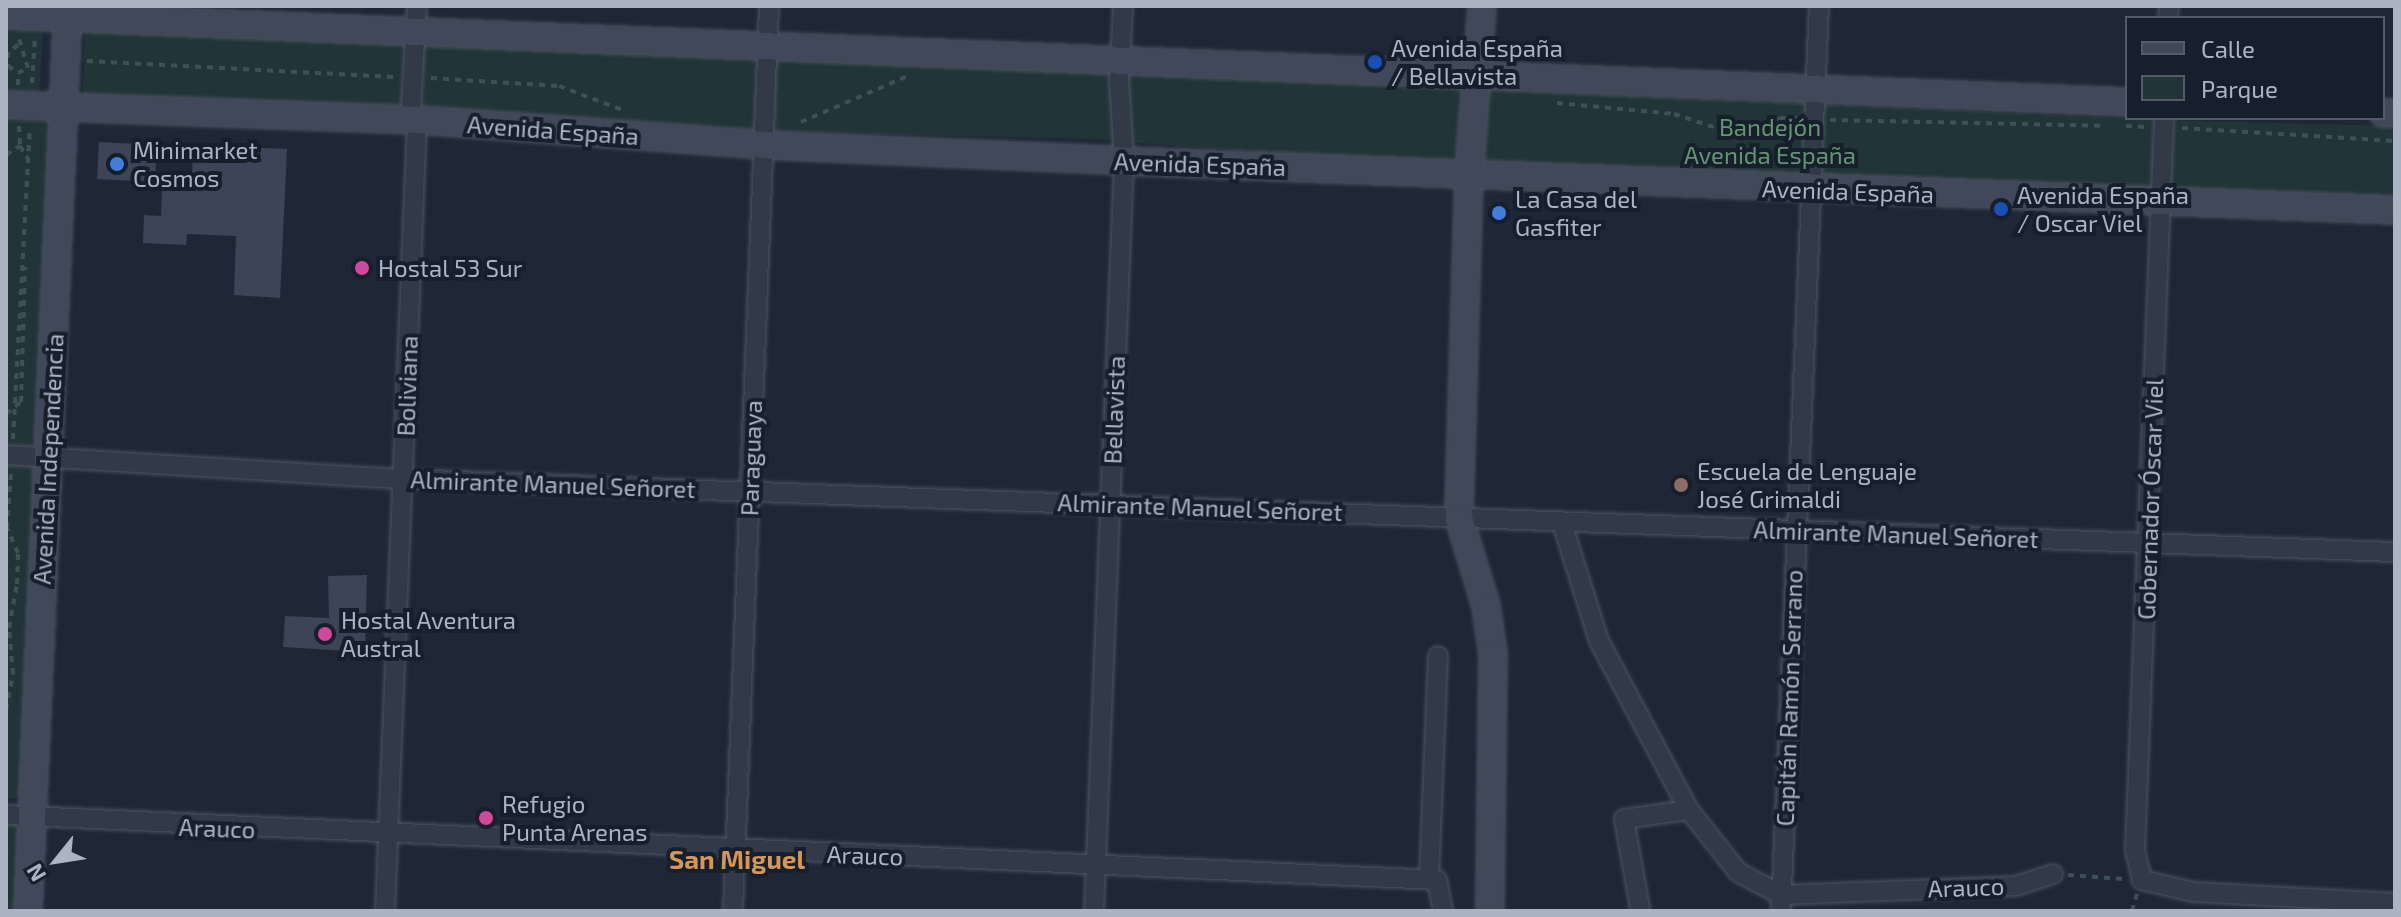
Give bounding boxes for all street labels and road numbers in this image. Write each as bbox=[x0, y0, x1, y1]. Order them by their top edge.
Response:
street label: Avenida España bbox=[466, 110, 640, 150]
street label: Avenida España bbox=[1114, 147, 1286, 181]
street label: Avenida España bbox=[1762, 174, 1934, 208]
street label: Avenida Independencia bbox=[27, 333, 69, 585]
street label: Boliviana bbox=[391, 335, 423, 437]
street label: Bellavista bbox=[1098, 355, 1130, 465]
street label: Gobernador Óscar Viel bbox=[2131, 377, 2169, 621]
street label: Paraguaya bbox=[735, 400, 767, 516]
street label: Almirante Manuel Señoret bbox=[410, 465, 696, 503]
street label: Almirante Manuel Señoret bbox=[1057, 488, 1343, 526]
street label: Almirante Manuel Señoret bbox=[1753, 515, 2039, 553]
street label: Capitán Ramón Serrano bbox=[1770, 569, 1808, 827]
street label: Arauco bbox=[178, 812, 256, 844]
street label: Arauco bbox=[826, 839, 904, 871]
street label: Arauco bbox=[1927, 871, 2005, 903]

